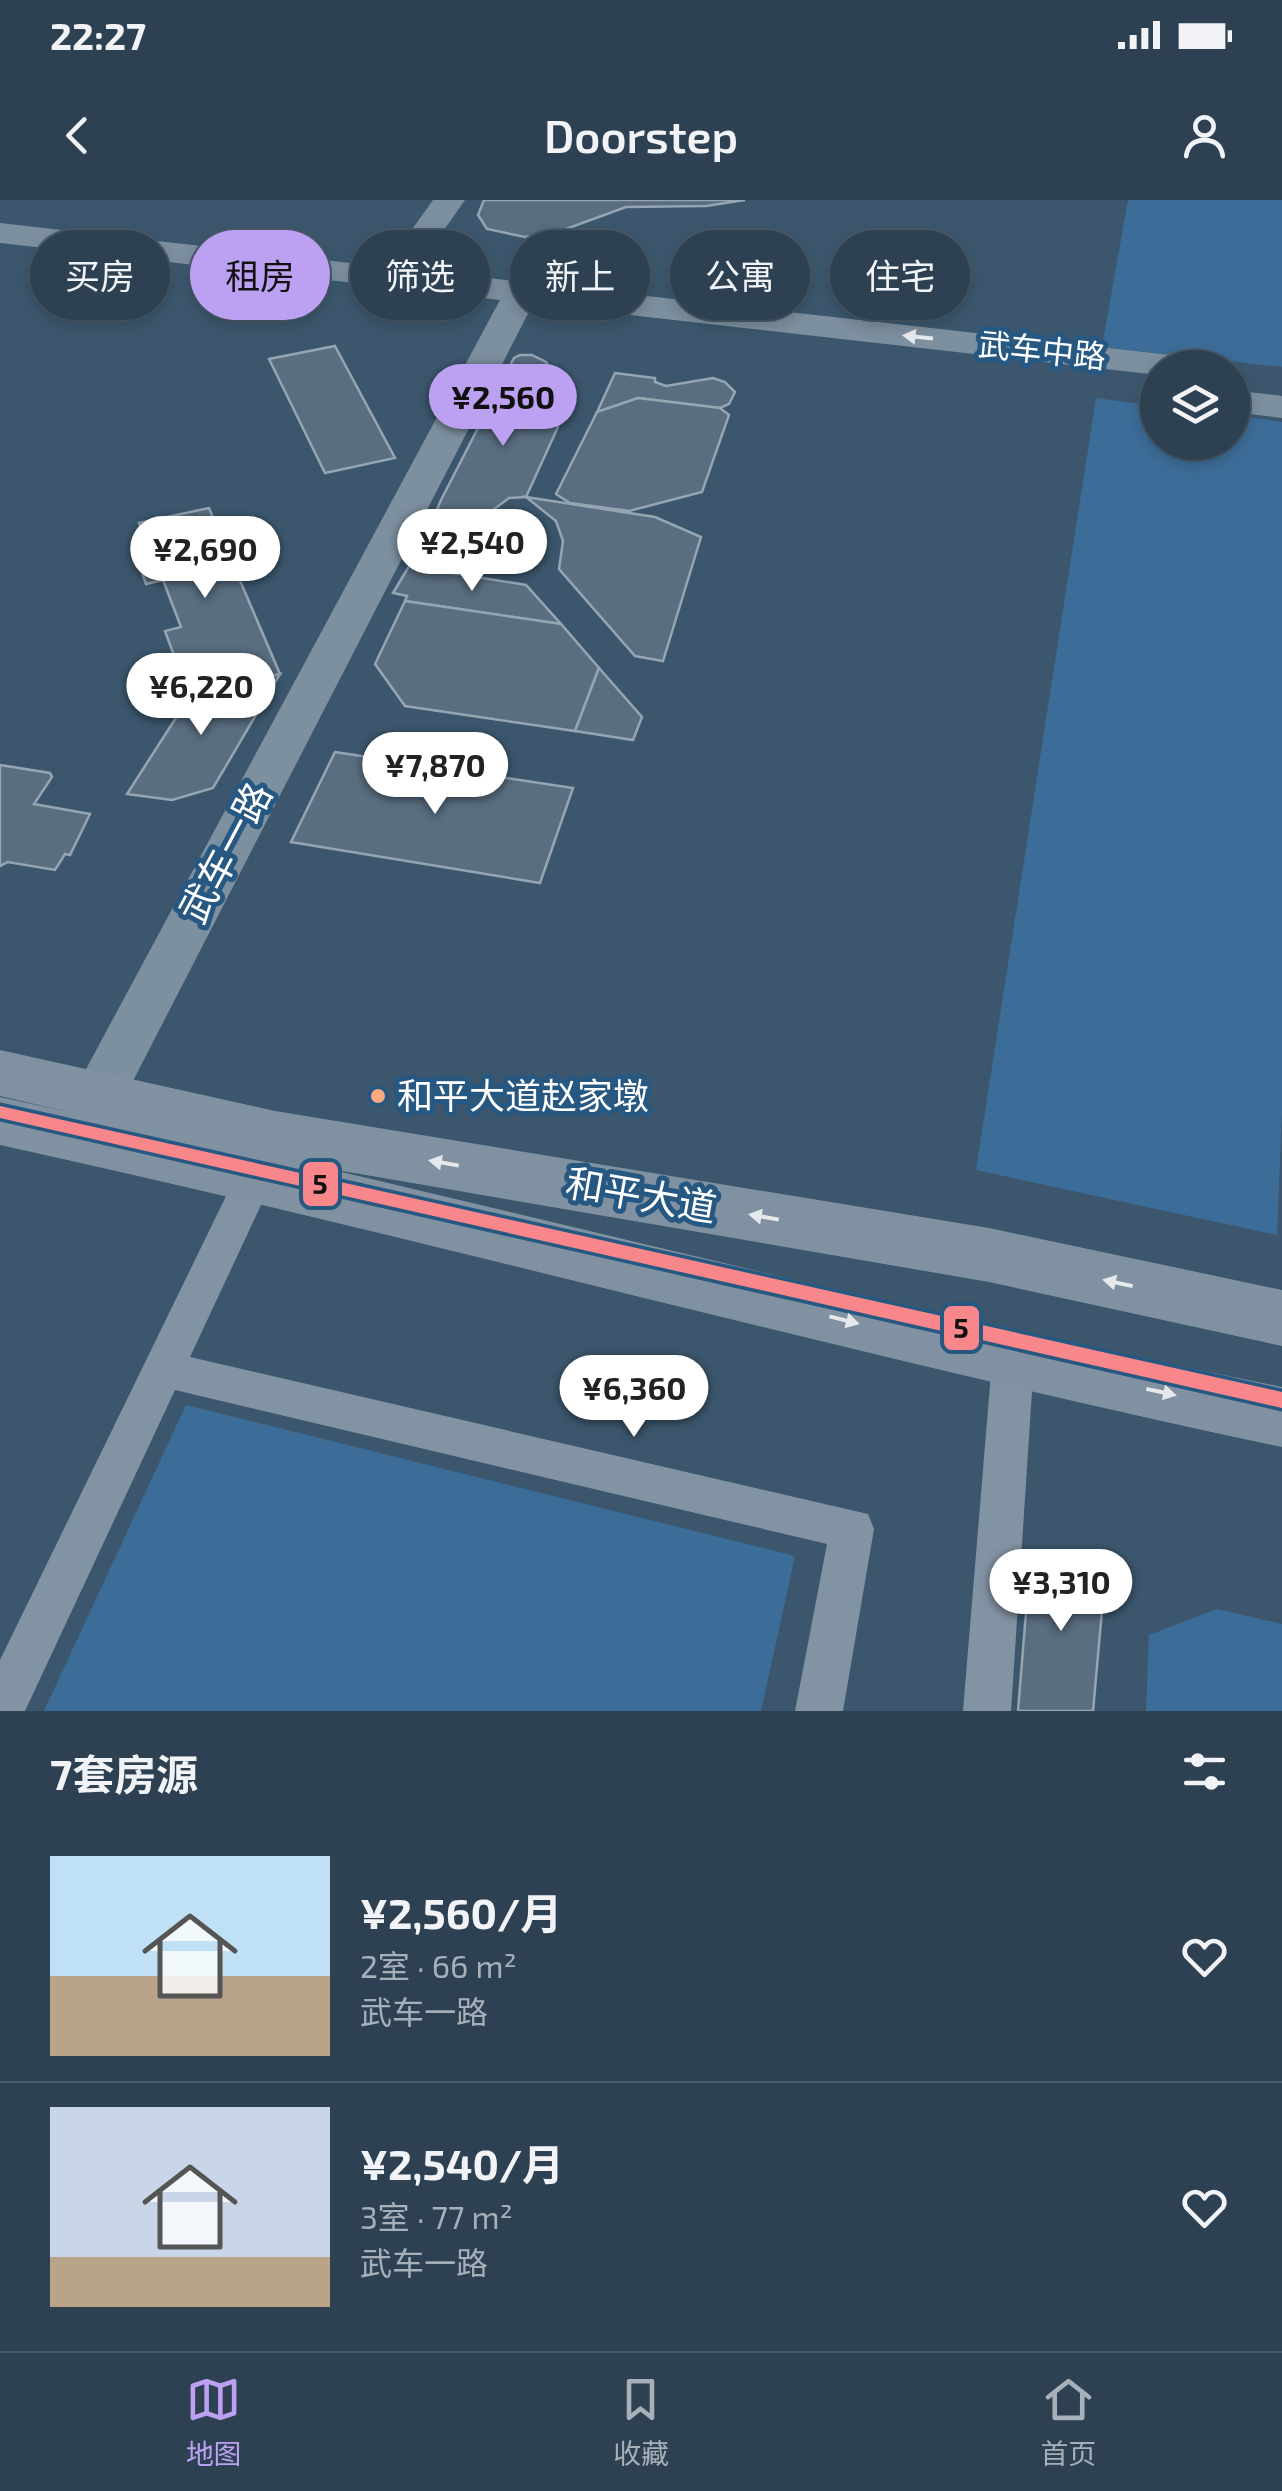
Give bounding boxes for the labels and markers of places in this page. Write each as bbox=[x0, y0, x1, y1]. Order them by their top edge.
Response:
pin: ¥2,560 bbox=[422, 364, 584, 449]
pin: ¥2,540 bbox=[391, 509, 553, 594]
pin: ¥2,690 bbox=[124, 516, 286, 601]
pin: ¥6,220 bbox=[120, 653, 282, 738]
pin: ¥7,870 bbox=[354, 732, 516, 817]
place label: 和平大道赵家墩 bbox=[397, 1073, 649, 1116]
marker: 和平大道赵家墩 bbox=[368, 1086, 388, 1106]
pin: ¥6,360 bbox=[553, 1355, 715, 1440]
pin: ¥3,310 bbox=[980, 1549, 1142, 1634]

